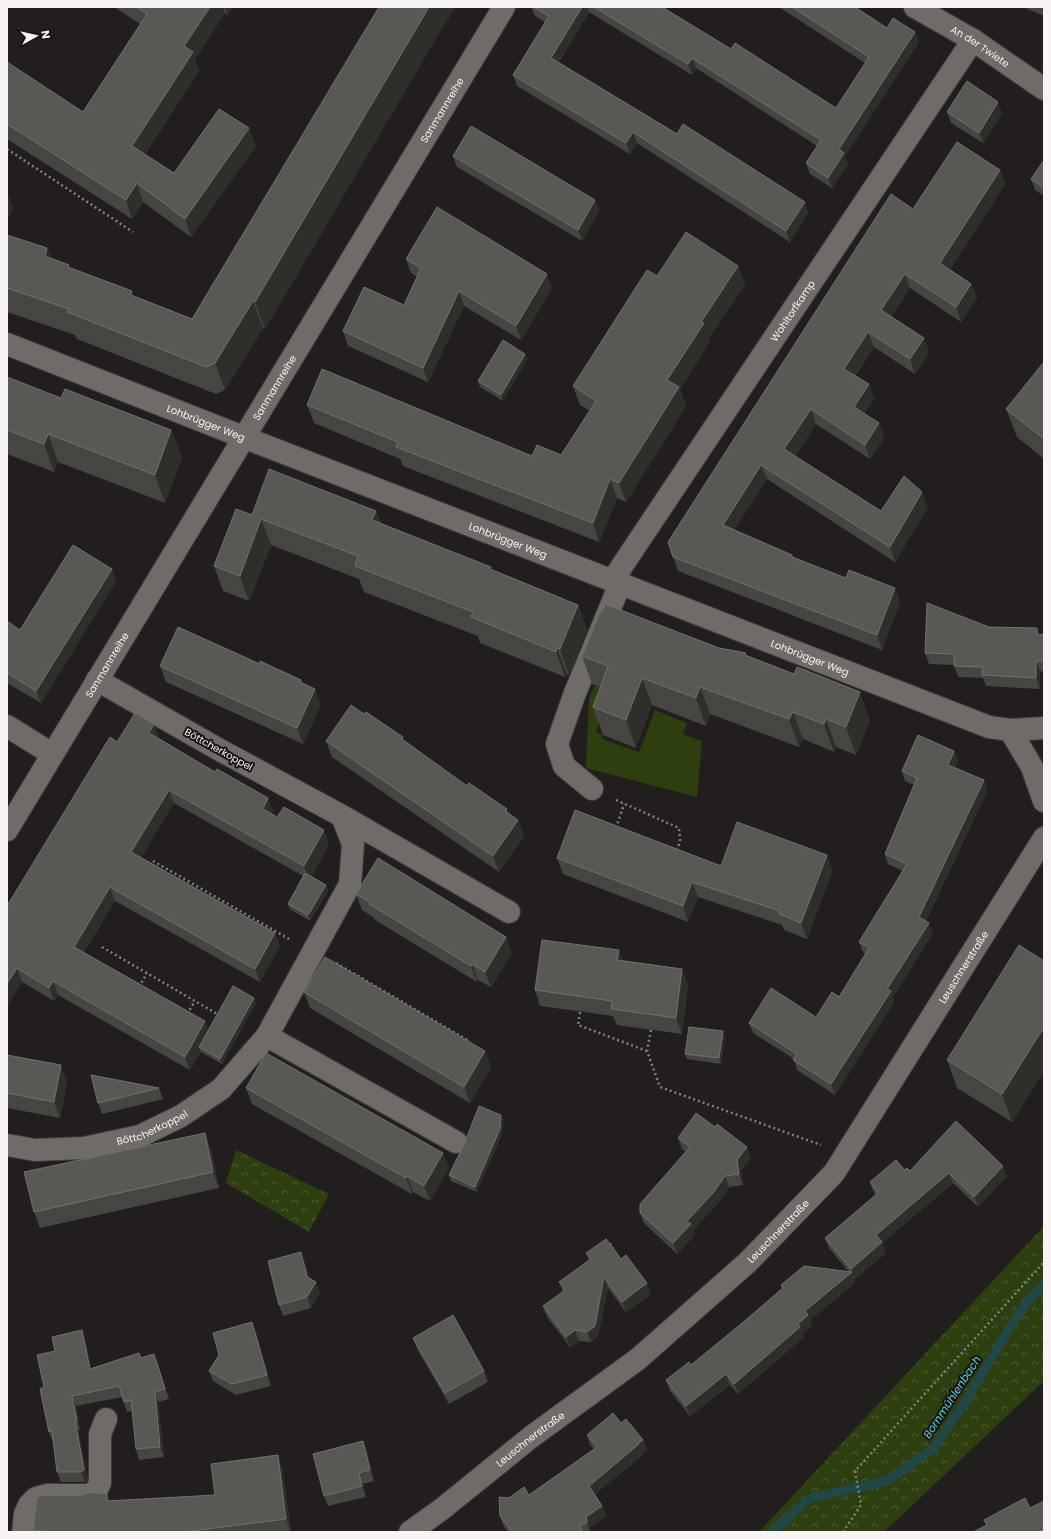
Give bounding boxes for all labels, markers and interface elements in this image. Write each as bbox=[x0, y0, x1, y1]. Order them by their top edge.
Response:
north arrow bbox=[16, 16, 56, 56]
street label: An der Twiete bbox=[948, 22, 1012, 71]
text: N bbox=[37, 29, 54, 40]
street label: Sanmannreihe bbox=[417, 75, 468, 146]
street label: Wohltorfkamp bbox=[767, 277, 819, 345]
street label: Sanmannreihe bbox=[249, 352, 300, 423]
street label: Lohbrügger Weg bbox=[165, 401, 247, 445]
street label: Lohbrügger Weg bbox=[466, 518, 549, 563]
street label: Sanmannreihe bbox=[82, 630, 133, 701]
street label: Lohbrügger Weg bbox=[768, 636, 851, 680]
street label: Böttcherkoppel bbox=[182, 724, 256, 774]
street label: Leuschnerstraße bbox=[935, 928, 992, 1006]
street label: Böttcherkoppel bbox=[115, 1106, 191, 1149]
street label: Leuschnerstraße bbox=[744, 1196, 813, 1267]
water label: Bornmühlenbach bbox=[919, 1353, 985, 1441]
street label: Leuschnerstraße bbox=[493, 1408, 568, 1471]

